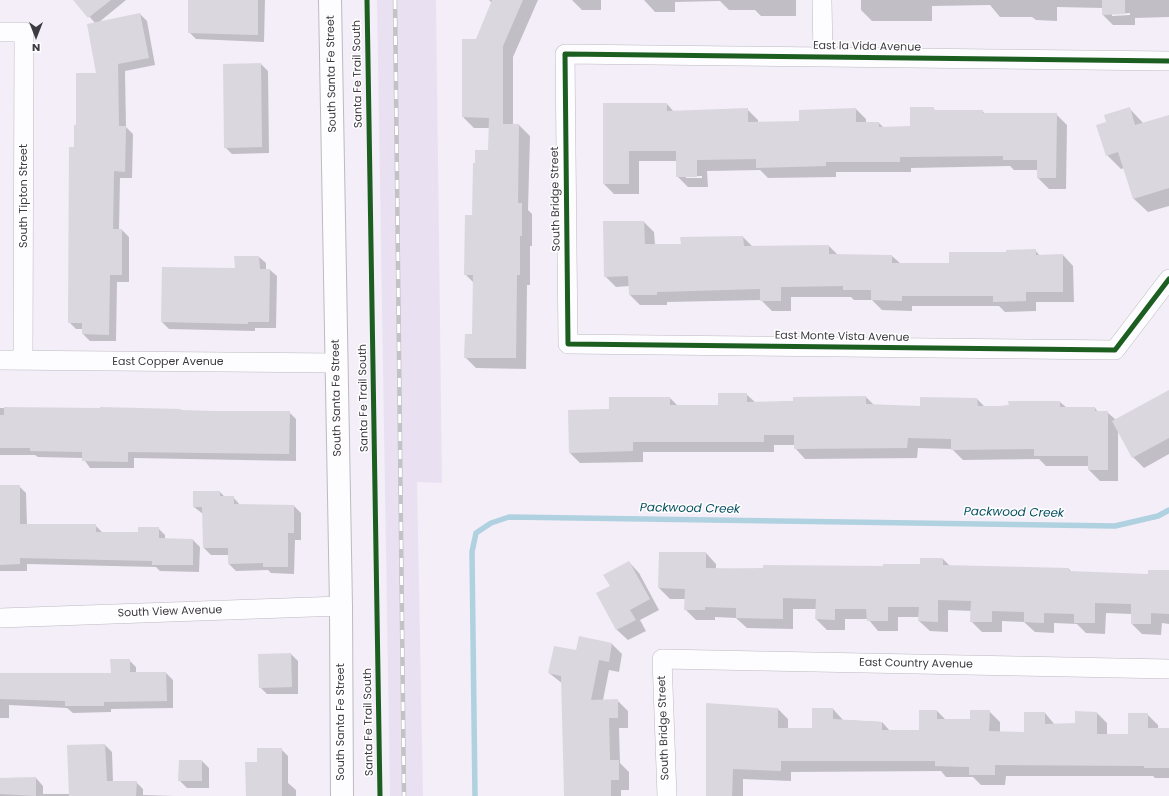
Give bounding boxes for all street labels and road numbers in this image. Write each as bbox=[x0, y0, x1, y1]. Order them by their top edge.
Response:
street label: South Santa Fe Street bbox=[324, 15, 340, 133]
street label: Santa Fe Trail South bbox=[350, 20, 366, 128]
street label: East la Vida Avenue bbox=[813, 39, 921, 55]
street label: South Tipton Street bbox=[17, 144, 31, 248]
street label: South Bridge Street bbox=[548, 146, 564, 252]
street label: East Monte Vista Avenue bbox=[775, 329, 909, 345]
street label: South Santa Fe Street bbox=[329, 339, 345, 457]
street label: Santa Fe Trail South bbox=[356, 344, 372, 452]
street label: East Copper Avenue bbox=[112, 355, 224, 369]
street label: South View Avenue bbox=[117, 604, 223, 620]
street label: East Country Avenue bbox=[859, 656, 973, 672]
street label: South Santa Fe Street bbox=[334, 663, 348, 781]
street label: Santa Fe Trail South bbox=[361, 668, 377, 776]
street label: South Bridge Street bbox=[656, 675, 672, 781]

